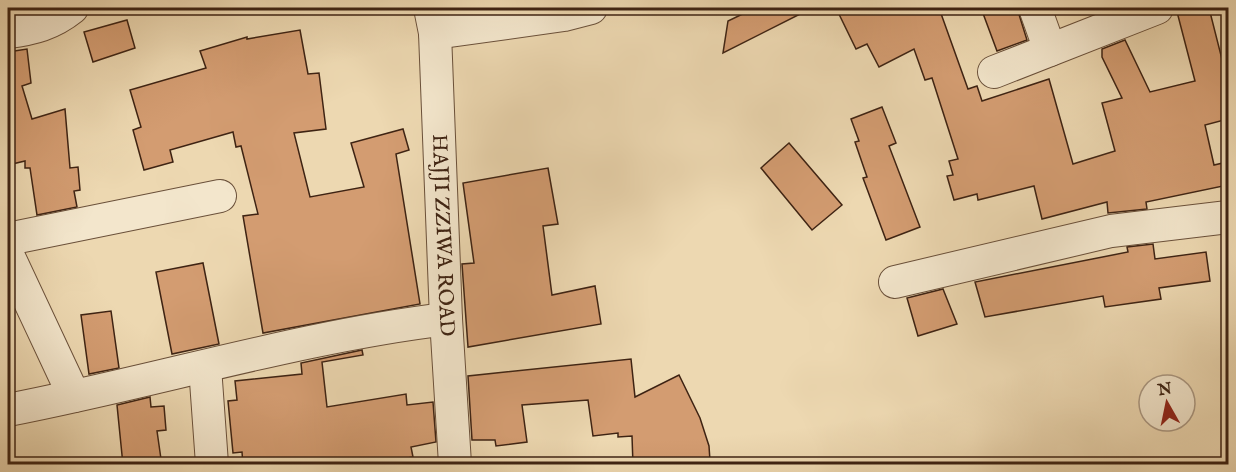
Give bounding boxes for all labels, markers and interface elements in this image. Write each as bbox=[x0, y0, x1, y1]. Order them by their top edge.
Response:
street label: HAJJI ZZIWA ROAD bbox=[425, 134, 461, 337]
north arrow bbox=[1137, 373, 1197, 433]
text: N bbox=[1156, 379, 1174, 401]

